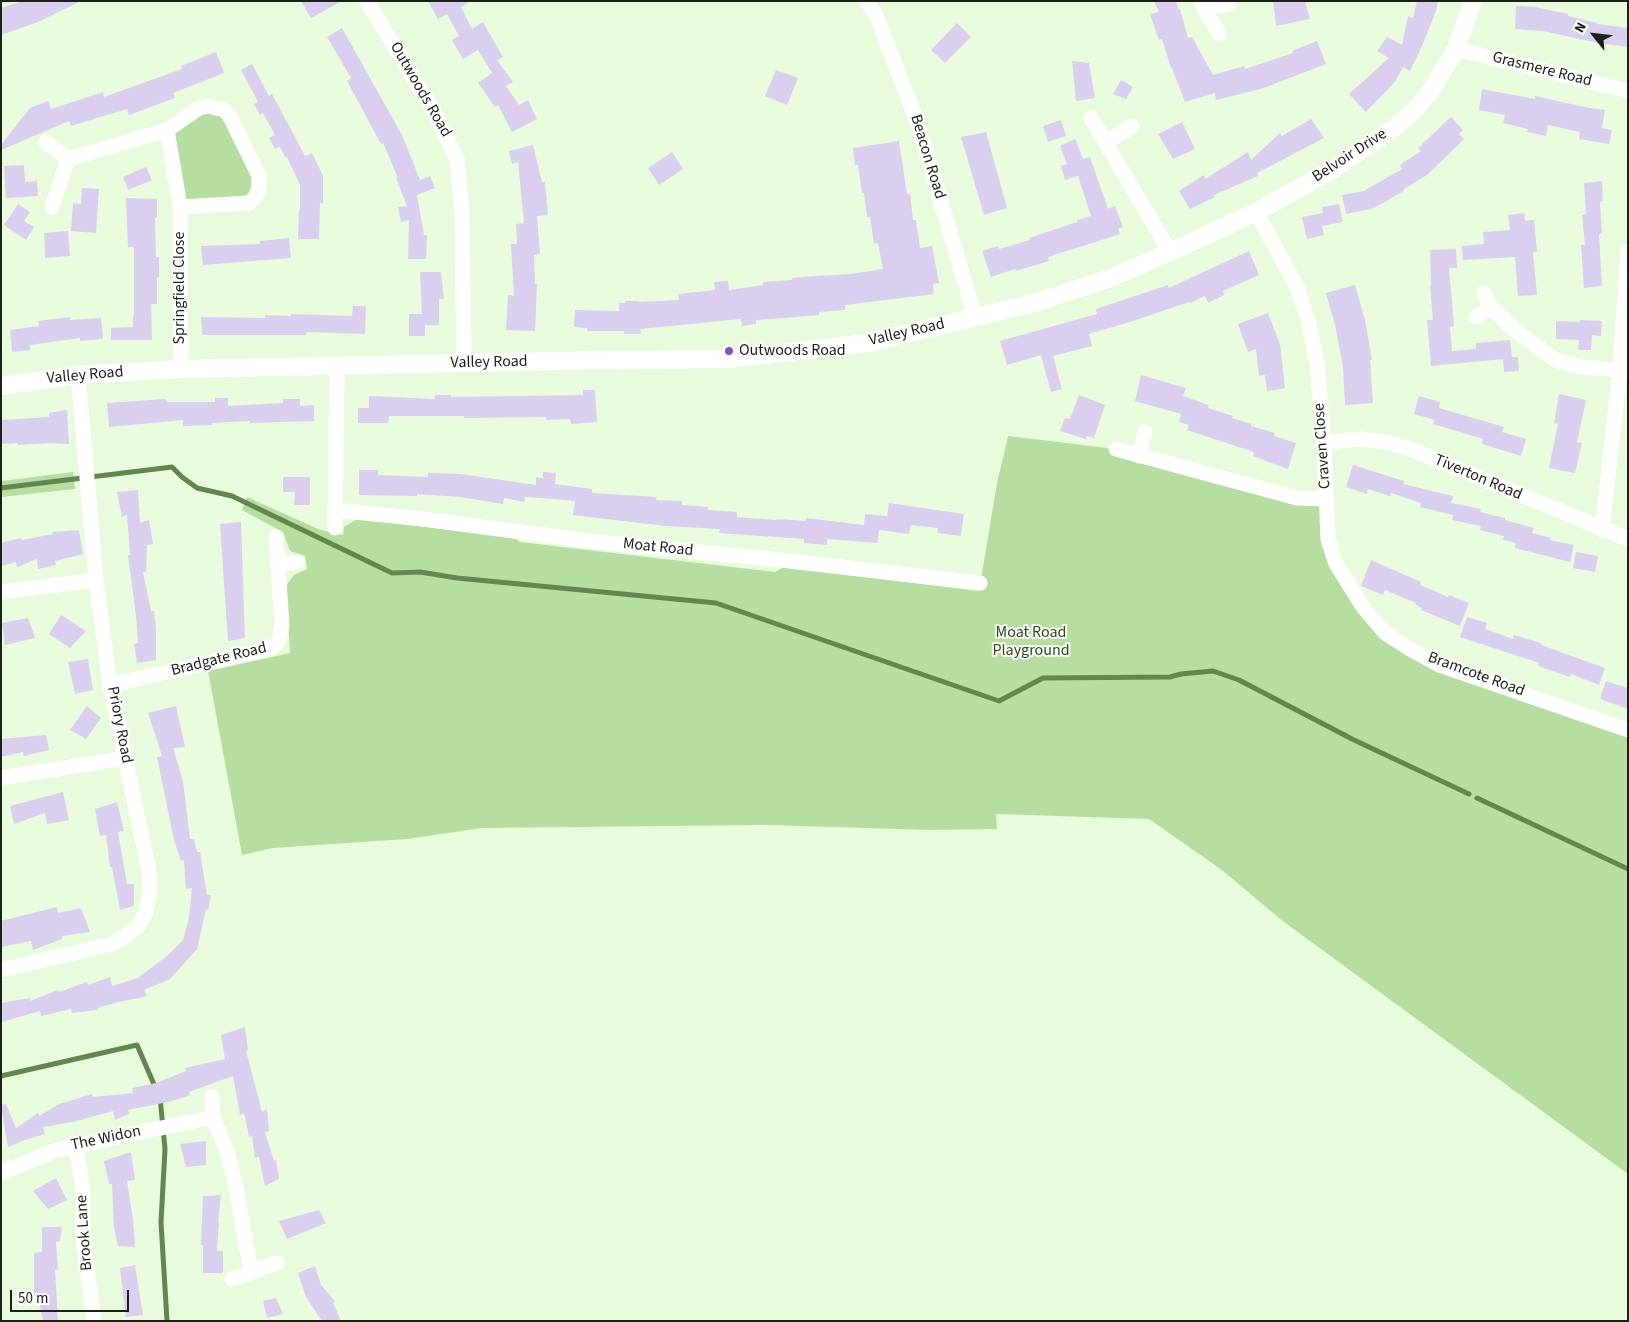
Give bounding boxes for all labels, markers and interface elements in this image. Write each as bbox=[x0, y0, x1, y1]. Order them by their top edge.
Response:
north arrow bbox=[1569, 10, 1619, 60]
text: N bbox=[1570, 19, 1592, 37]
street label: Outwoods Road bbox=[385, 39, 455, 141]
street label: Grasmere Road bbox=[1490, 48, 1594, 92]
street label: Beacon Road bbox=[905, 113, 949, 201]
street label: Belvoir Drive bbox=[1309, 125, 1391, 187]
street label: Springfield Close bbox=[170, 232, 190, 344]
street label: Valley Road bbox=[867, 315, 947, 351]
place label: Outwoods Road bbox=[739, 341, 846, 361]
marker: Outwoods Road bbox=[723, 345, 735, 357]
street label: Valley Road bbox=[450, 353, 528, 373]
street label: Valley Road bbox=[46, 363, 124, 389]
street label: Craven Close bbox=[1310, 402, 1336, 490]
street label: Tiverton Road bbox=[1431, 451, 1525, 505]
street label: Moat Road bbox=[622, 535, 694, 561]
park label: Moat Road Playground bbox=[992, 623, 1070, 661]
street label: Bradgate Road bbox=[169, 639, 269, 681]
street label: Bramcote Road bbox=[1425, 649, 1527, 701]
street label: Priory Road bbox=[102, 685, 136, 765]
street label: The Widon bbox=[69, 1122, 143, 1156]
street label: Brook Lane bbox=[73, 1195, 97, 1271]
scale bar bbox=[12, 1280, 131, 1312]
text: 50 m bbox=[18, 1288, 48, 1309]

